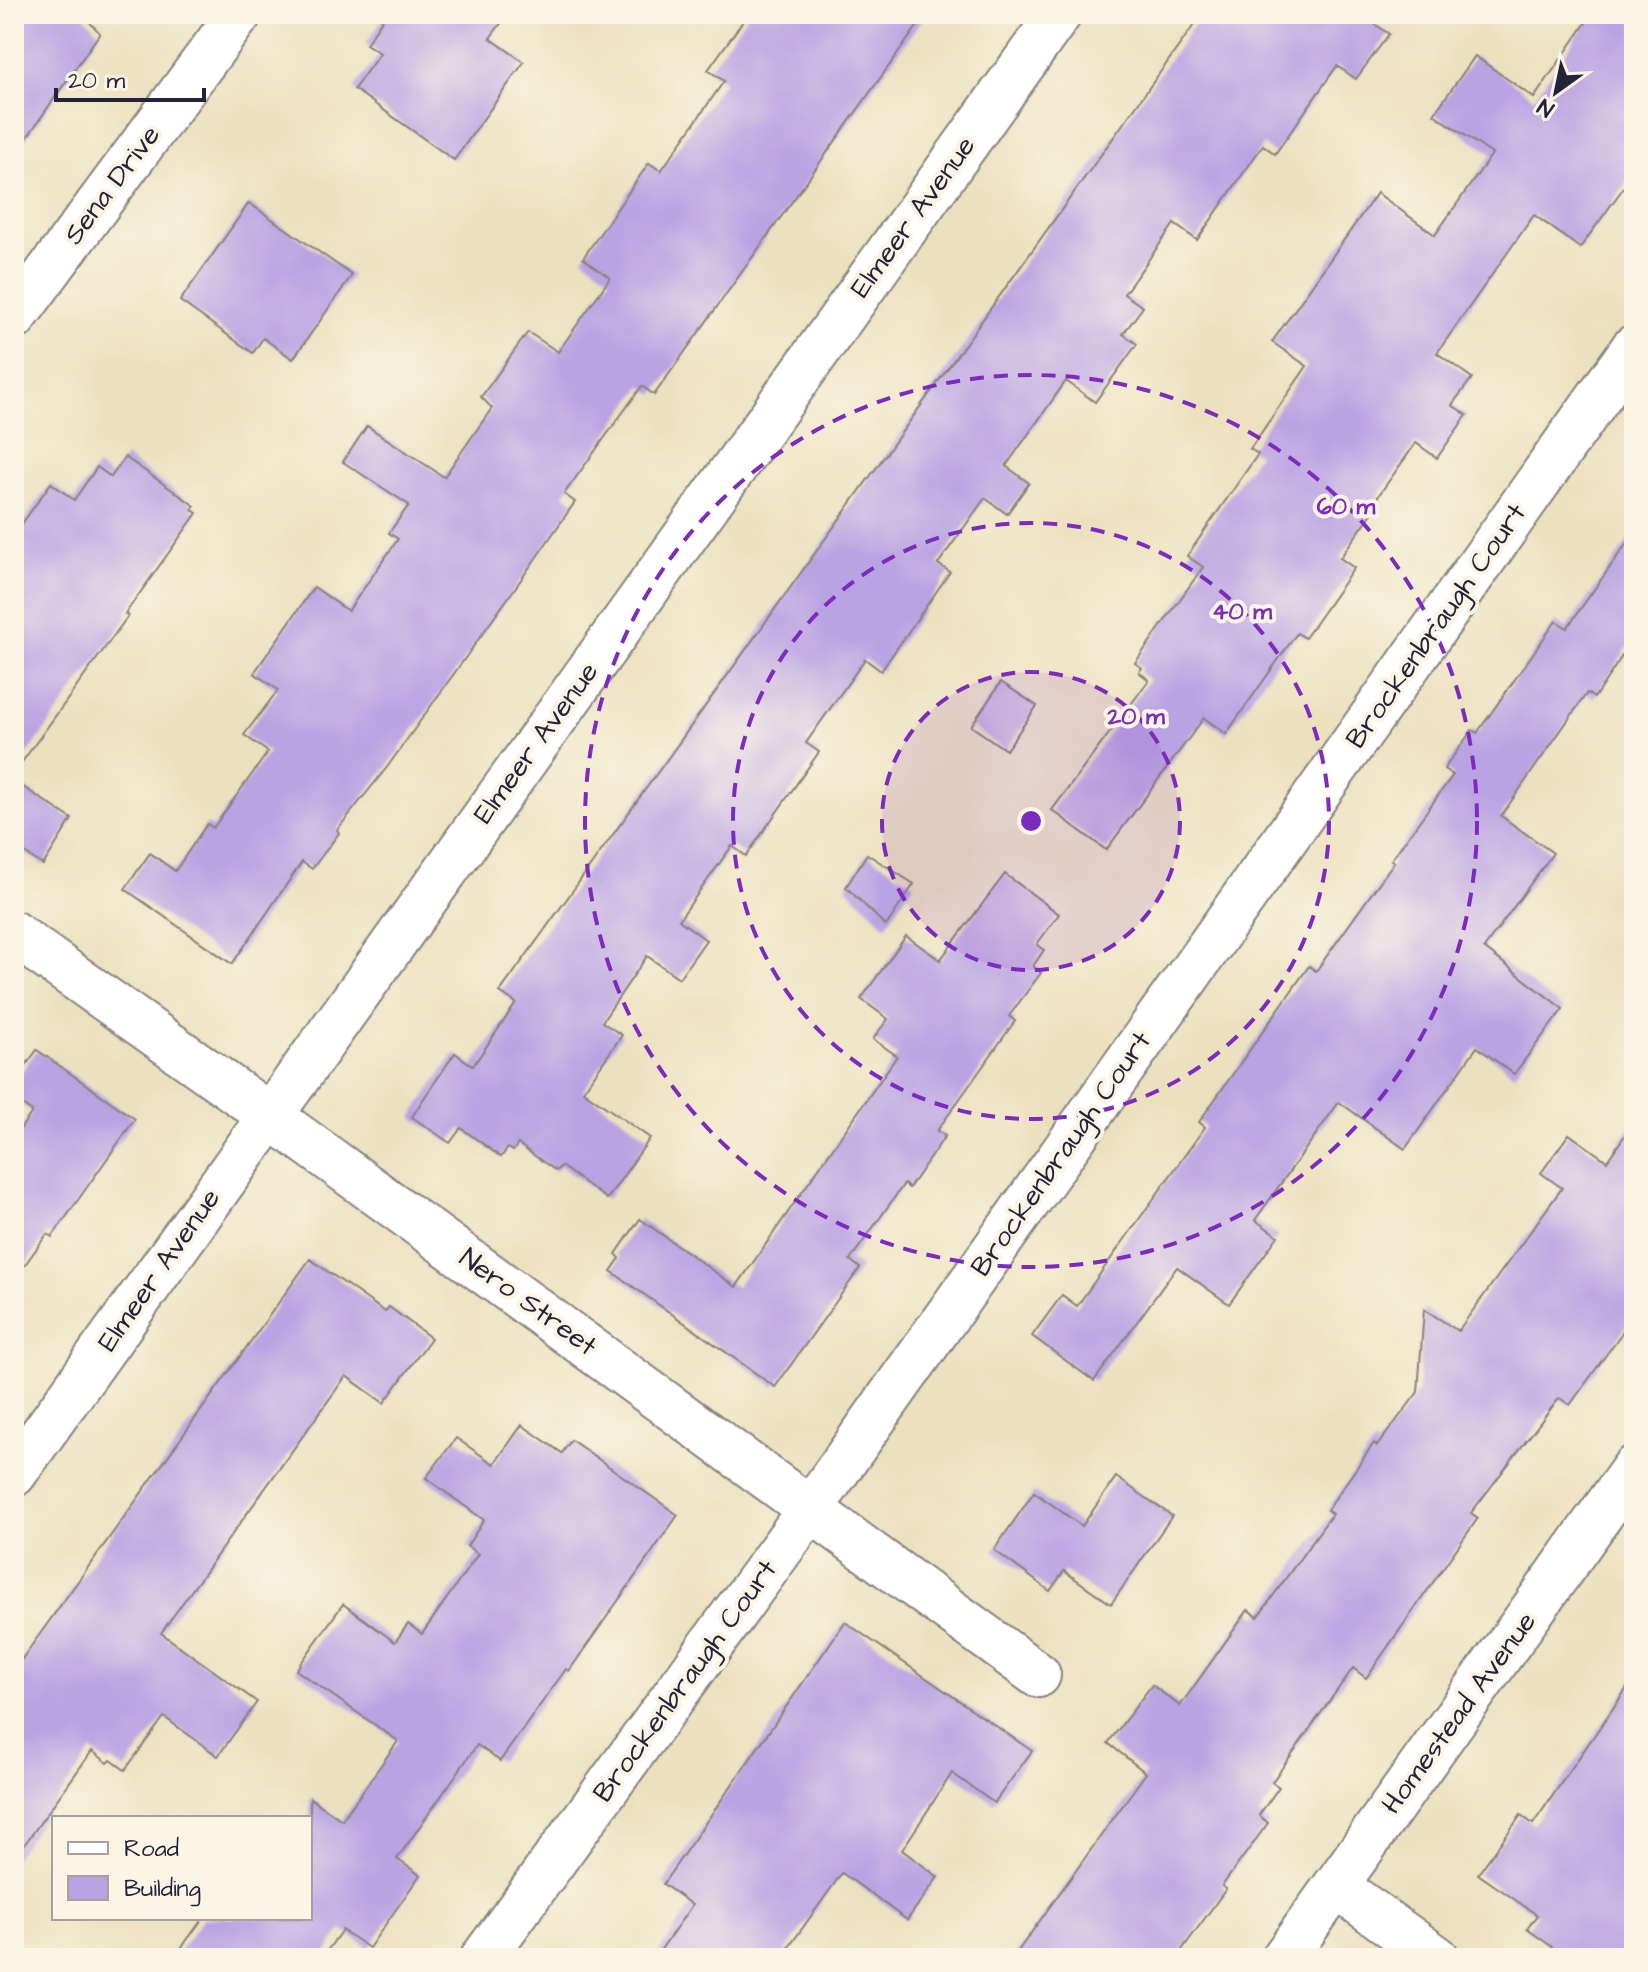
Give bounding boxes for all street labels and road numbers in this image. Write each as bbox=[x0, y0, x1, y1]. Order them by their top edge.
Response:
street label: Sena Drive bbox=[54, 117, 170, 253]
street label: Elmeer Avenue bbox=[841, 128, 985, 306]
street label: Brockenbraugh Court bbox=[1337, 495, 1537, 757]
street label: Elmeer Avenue bbox=[464, 654, 608, 832]
street label: Brockenbraugh Court bbox=[962, 1023, 1162, 1285]
street label: Elmeer Avenue bbox=[88, 1181, 230, 1359]
street label: Nero Street bbox=[451, 1239, 605, 1366]
street label: Brockenbraugh Court bbox=[584, 1551, 787, 1811]
street label: Homestead Avenue bbox=[1372, 1604, 1546, 1822]

